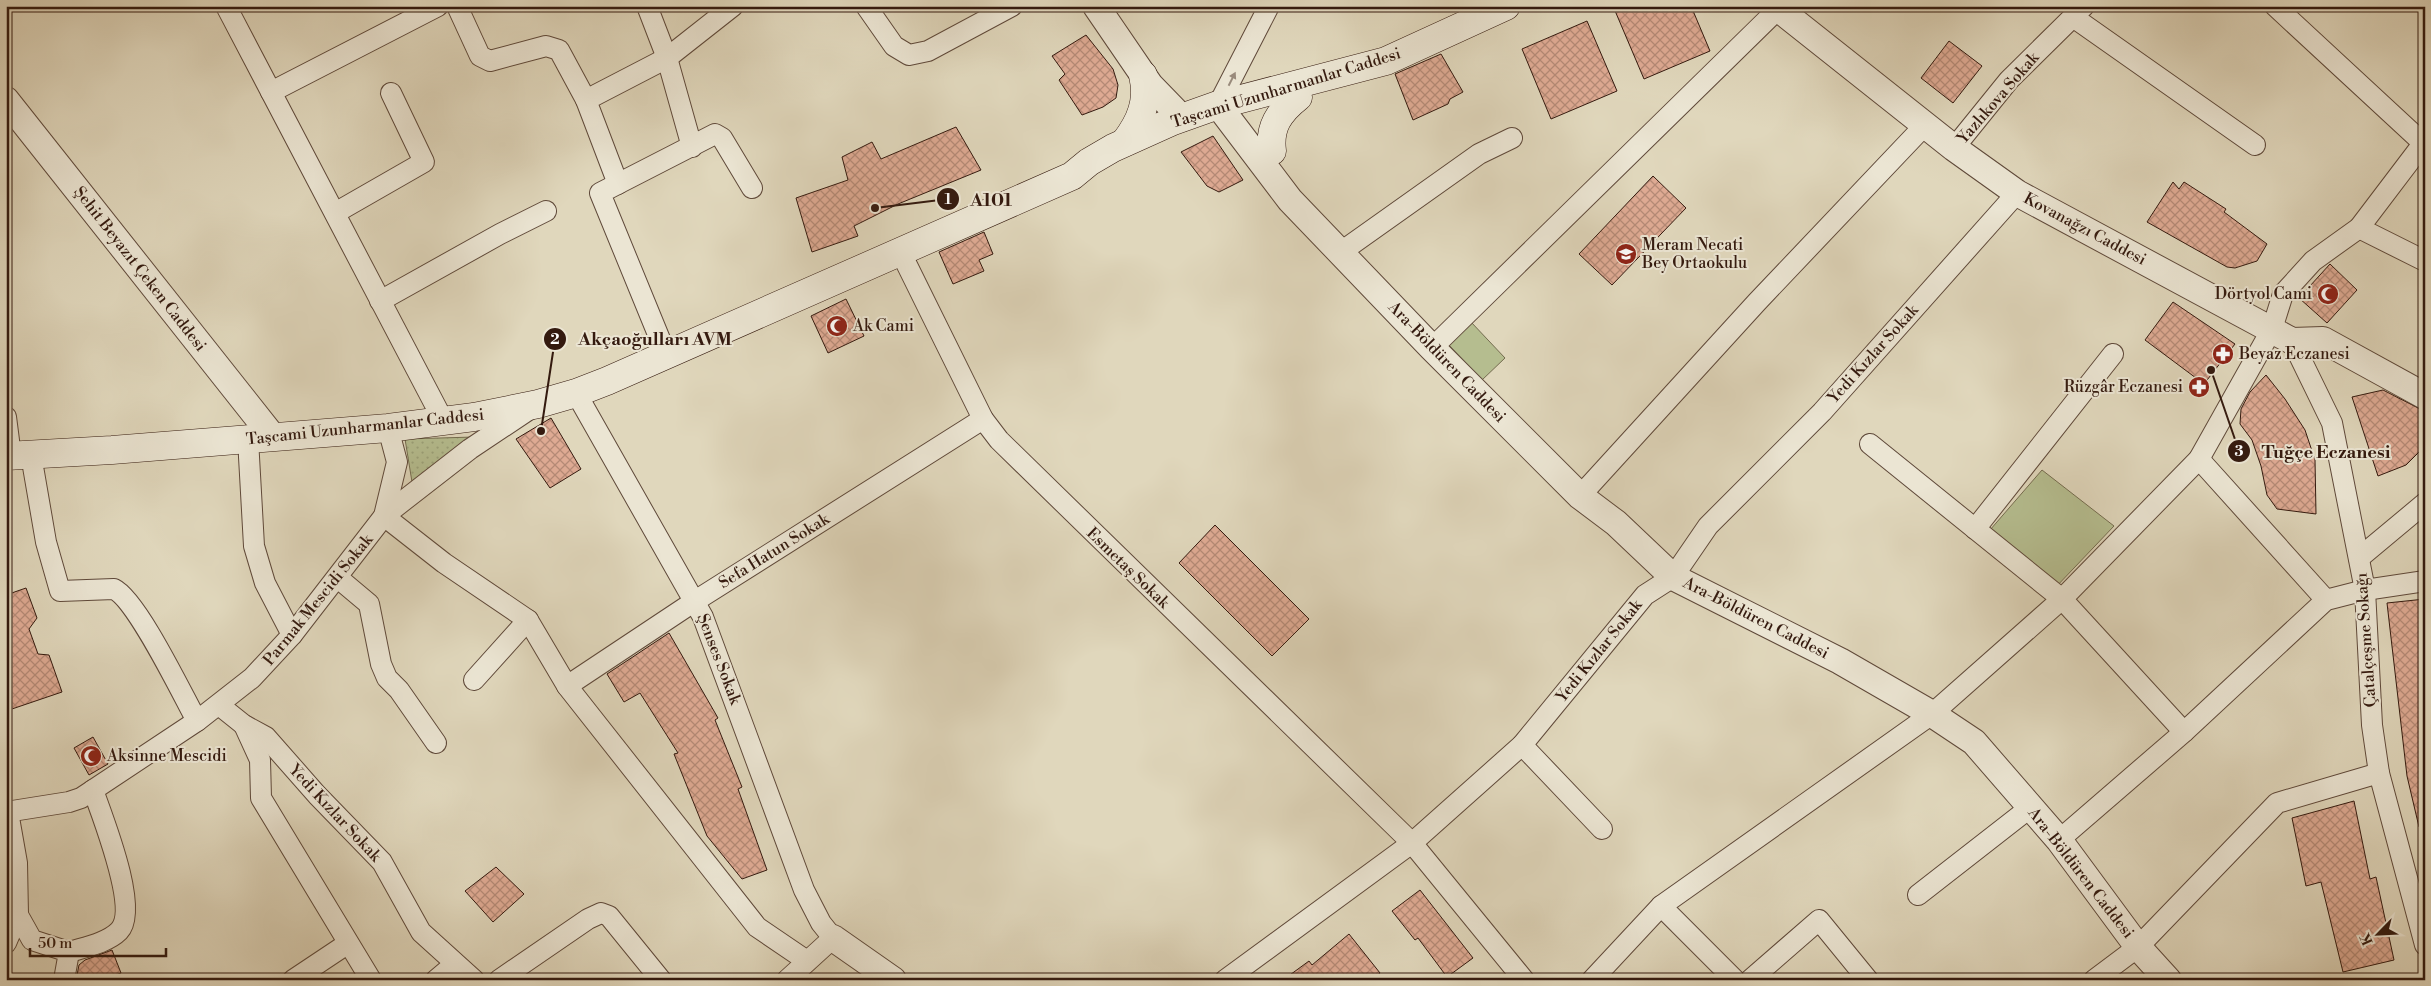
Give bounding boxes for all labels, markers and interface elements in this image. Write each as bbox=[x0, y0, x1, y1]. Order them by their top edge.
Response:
street label: Taşcami Uzunharmanlar Caddesi bbox=[1169, 43, 1403, 133]
street label: Yazlıkova Sokak bbox=[1952, 47, 2044, 149]
one-way arrow bbox=[1228, 71, 1236, 86]
street label: Şehit Beyazıt Çeken Caddesi bbox=[69, 183, 211, 355]
callout: A101 bbox=[935, 183, 1022, 216]
street label: Kovanağzı Caddesi bbox=[2020, 188, 2150, 270]
text: A101 bbox=[969, 189, 1012, 212]
text: 1 bbox=[944, 190, 952, 209]
place label: Meram Necati Bey Ortaokulu bbox=[1641, 235, 1747, 273]
school or university icon: Meram Necati Bey Ortaokulu bbox=[1614, 242, 1638, 266]
mosque icon: Dörtyol Cami bbox=[2316, 282, 2340, 306]
place label: Dörtyol Cami bbox=[2215, 284, 2312, 304]
street label: Ara-Böldüren Caddesi bbox=[1383, 297, 1510, 427]
street label: Yedi Kızlar Sokak bbox=[1823, 299, 1924, 408]
mosque icon: Ak Cami bbox=[825, 314, 849, 338]
place label: Ak Cami bbox=[852, 316, 914, 336]
callout: Akçaoğulları AVM bbox=[543, 323, 742, 356]
text: Akçaoğulları AVM bbox=[577, 328, 732, 351]
text: 2 bbox=[550, 330, 560, 349]
pharmacy icon: Beyaz Eczanesi bbox=[2211, 342, 2235, 366]
place label: Beyaz Eczanesi bbox=[2238, 344, 2350, 364]
pharmacy icon: Rüzgâr Eczanesi bbox=[2187, 375, 2211, 399]
place label: Rüzgâr Eczanesi bbox=[2064, 377, 2183, 397]
street label: Taşcami Uzunharmanlar Caddesi bbox=[245, 405, 485, 449]
callout: Tuğçe Eczanesi bbox=[2227, 435, 2401, 468]
text: Tuğçe Eczanesi bbox=[2262, 441, 2391, 464]
text: 3 bbox=[2234, 442, 2244, 461]
street label: Sefa Hatun Sokak bbox=[715, 508, 834, 593]
street label: Esmetaş Sokak bbox=[1082, 523, 1175, 614]
street label: Parmak Mescidi Sokak bbox=[259, 529, 378, 670]
street label: Ara-Böldüren Caddesi bbox=[1679, 572, 1832, 663]
street label: Çatalçeşme Sokağı bbox=[2351, 572, 2381, 708]
street label: Yedi Kızlar Sokak bbox=[1551, 594, 1648, 707]
street label: Şenses Sokak bbox=[693, 611, 746, 709]
mosque icon: Aksinne Mescidi bbox=[79, 744, 103, 768]
place label: Aksinne Mescidi bbox=[106, 746, 227, 766]
street label: Yedi Kızlar Sokak bbox=[284, 759, 386, 867]
street label: Ara-Böldüren Caddesi bbox=[2023, 803, 2138, 942]
north arrow bbox=[2354, 908, 2404, 958]
scale bar bbox=[30, 926, 166, 958]
text: K bbox=[2356, 929, 2378, 948]
text: 50 m bbox=[38, 934, 72, 953]

